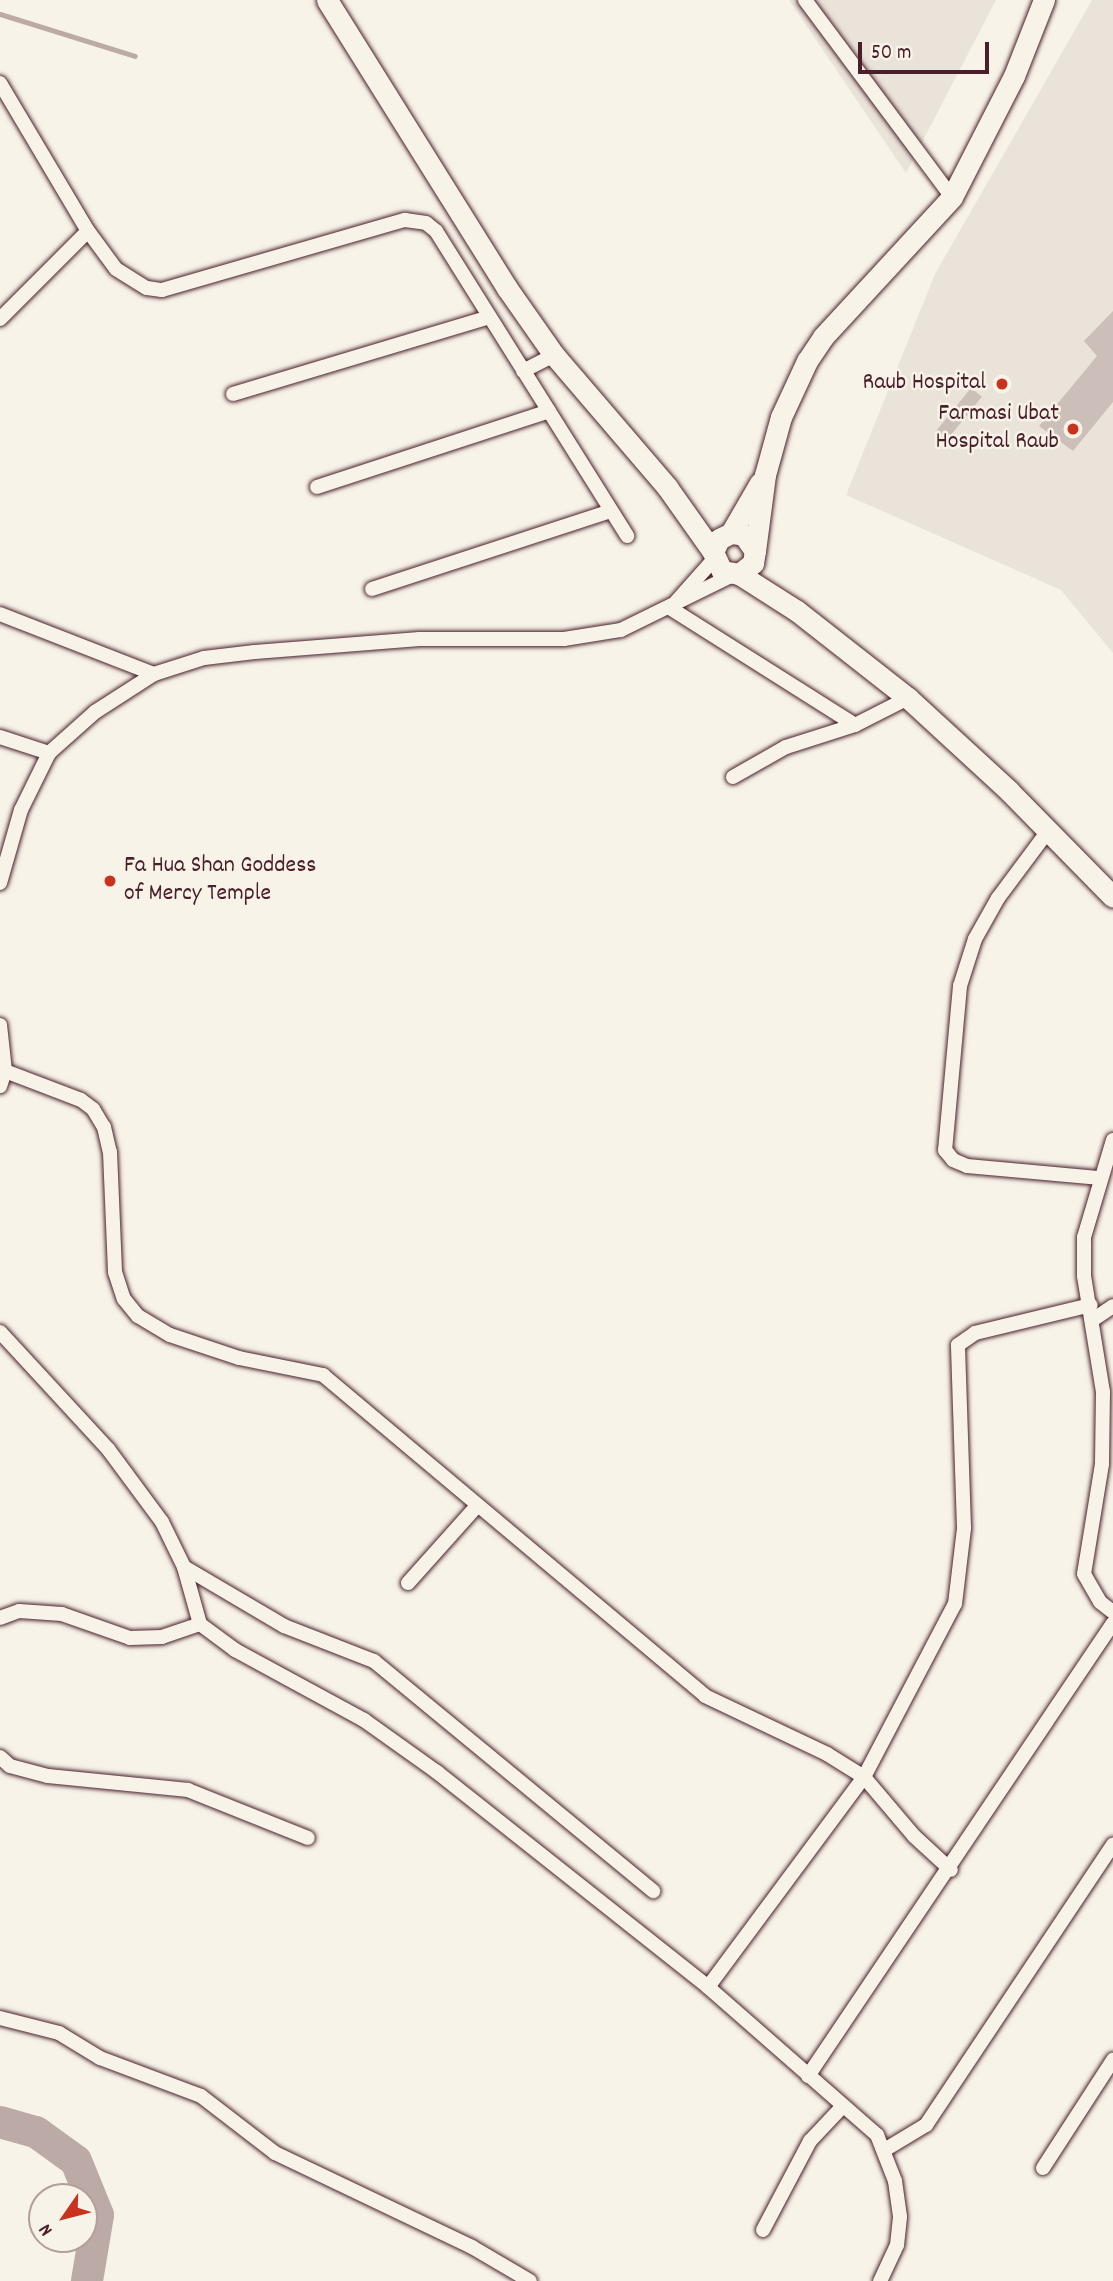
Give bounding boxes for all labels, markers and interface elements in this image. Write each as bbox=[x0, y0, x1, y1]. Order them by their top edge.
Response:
scale bar bbox=[861, 28, 992, 72]
text: 50 m bbox=[871, 39, 911, 69]
place label: Raub Hospital bbox=[862, 370, 986, 398]
marker: Raub Hospital bbox=[992, 374, 1012, 394]
place label: Farmasi Ubat Hospital Raub bbox=[935, 401, 1059, 457]
marker: Farmasi Ubat Hospital Raub bbox=[1065, 421, 1081, 437]
place label: Fa Hua Shan Goddess of Mercy Temple bbox=[124, 853, 316, 909]
marker: Fa Hua Shan Goddess of Mercy Temple bbox=[102, 873, 118, 889]
north arrow bbox=[28, 2183, 98, 2253]
text: N bbox=[33, 2218, 61, 2241]

